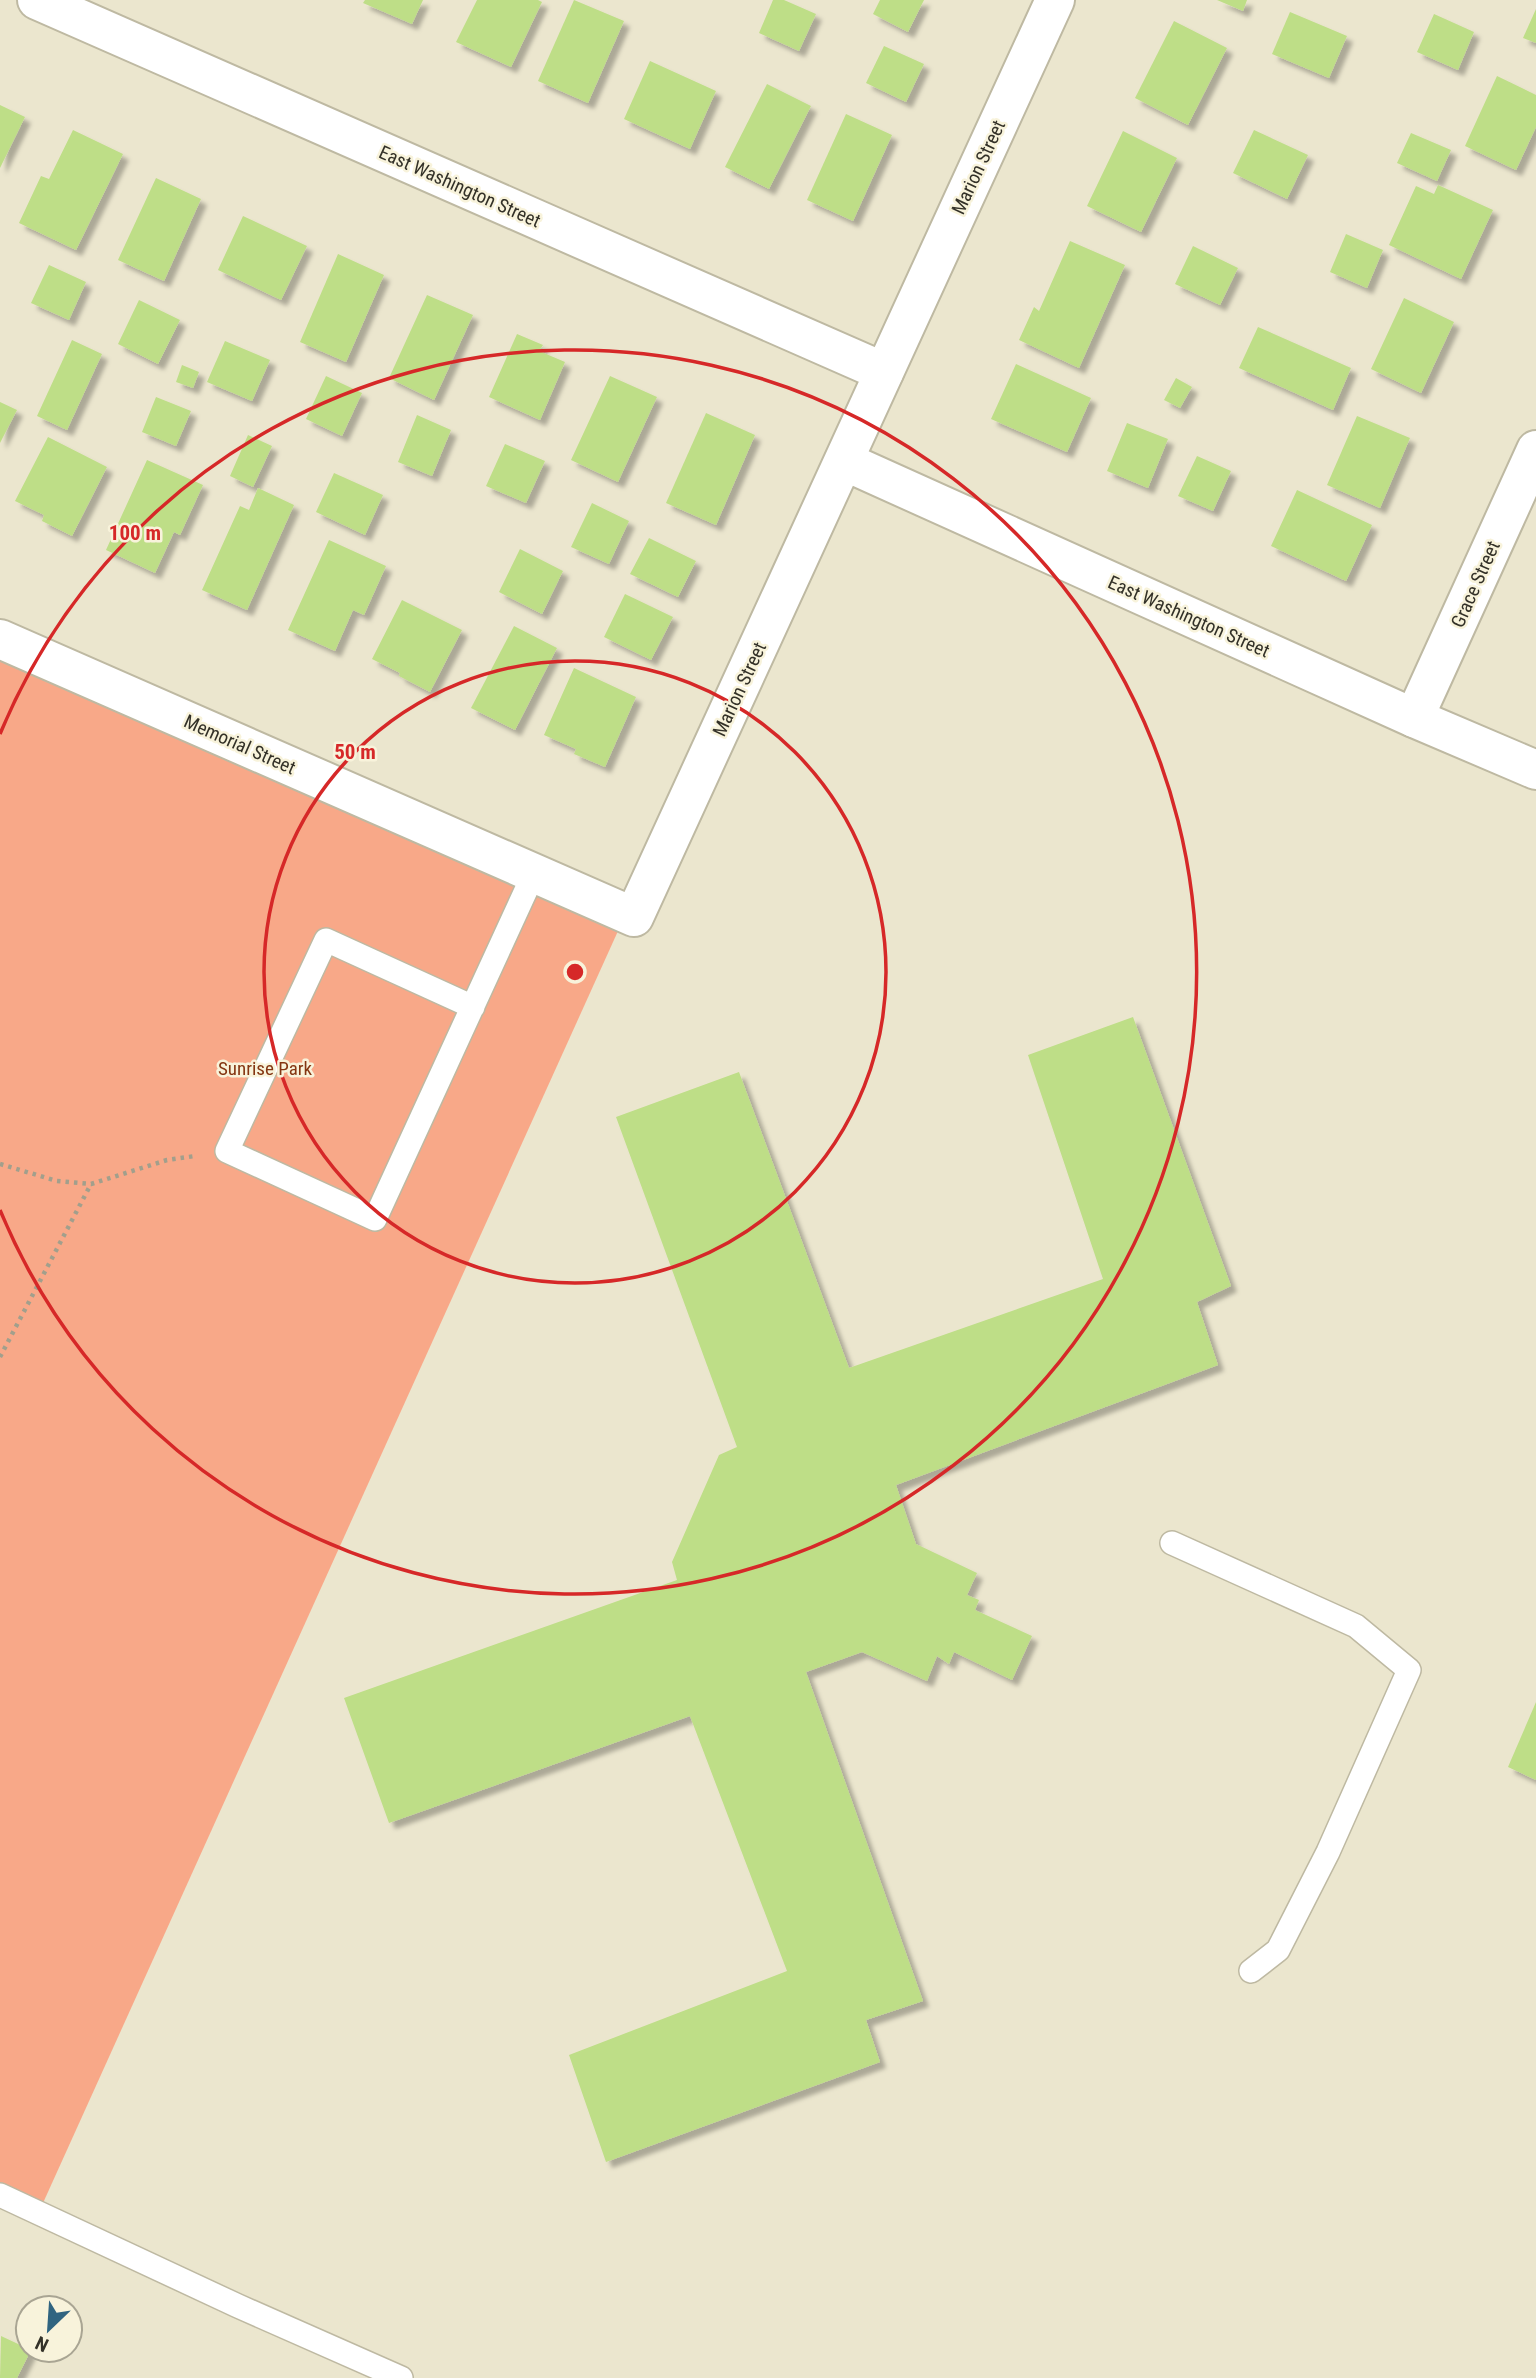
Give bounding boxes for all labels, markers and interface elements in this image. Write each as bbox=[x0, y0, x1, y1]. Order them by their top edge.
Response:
street label: Marion Street bbox=[947, 116, 1010, 218]
street label: East Washington Street bbox=[376, 141, 544, 232]
text: 100 m bbox=[109, 521, 161, 545]
street label: Grace Street bbox=[1446, 537, 1505, 631]
street label: East Washington Street bbox=[1105, 571, 1273, 662]
street label: Marion Street bbox=[708, 638, 771, 740]
street label: Memorial Street bbox=[180, 710, 299, 779]
text: 50 m bbox=[334, 740, 376, 764]
centre of rings bbox=[563, 960, 587, 984]
park label: Sunrise Park bbox=[218, 1057, 313, 1080]
north arrow bbox=[14, 2294, 84, 2364]
text: N bbox=[32, 2331, 52, 2357]

